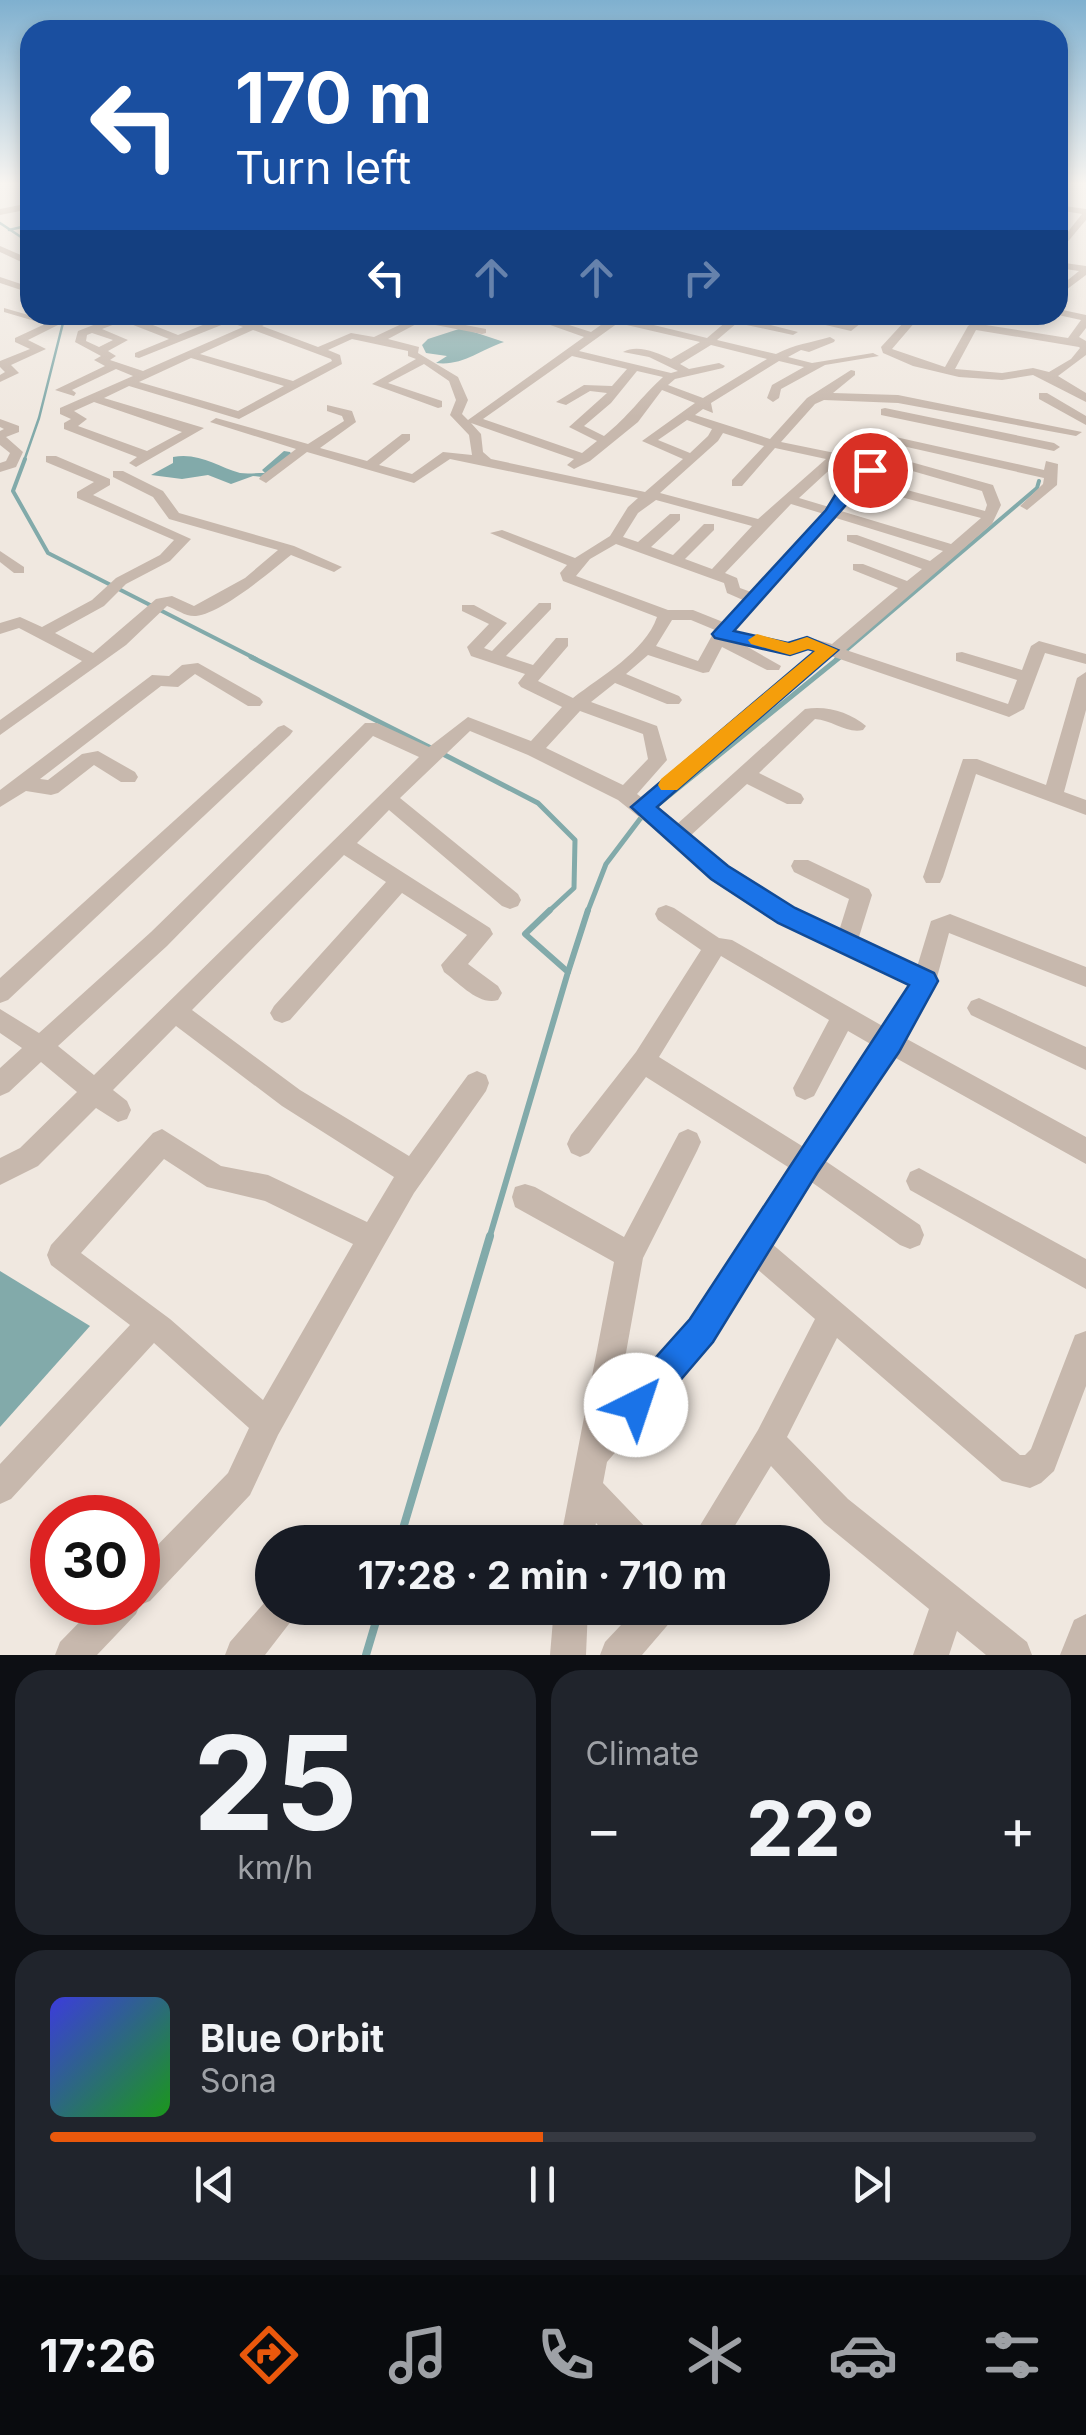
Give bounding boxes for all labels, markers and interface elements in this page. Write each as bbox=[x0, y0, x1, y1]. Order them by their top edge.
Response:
text: 170 m bbox=[235, 55, 432, 140]
icon: left bbox=[70, 60, 200, 190]
text: Turn left bbox=[235, 140, 411, 195]
icon: left bbox=[359, 250, 414, 305]
icon: ahead bbox=[464, 250, 519, 305]
icon: ahead bbox=[569, 250, 624, 305]
icon: right bbox=[674, 250, 729, 305]
pin bbox=[828, 428, 913, 513]
icon: arrive bbox=[843, 443, 898, 498]
position arrow bbox=[584, 1353, 688, 1457]
speed limit sign: 30 bbox=[30, 1495, 160, 1625]
text: 17:28 · 2 min · 710 m bbox=[358, 1552, 727, 1598]
text: 25 bbox=[193, 1704, 358, 1861]
text: Climate bbox=[586, 1734, 699, 1773]
text: 22° bbox=[746, 1783, 875, 1874]
text: − bbox=[586, 1796, 622, 1862]
text: + bbox=[1000, 1796, 1036, 1862]
text: km/h bbox=[237, 1848, 313, 1887]
text: Blue Orbit bbox=[200, 2015, 384, 2061]
text: Sona bbox=[200, 2061, 277, 2100]
icon: previous bbox=[187, 2157, 242, 2212]
icon: pause bbox=[515, 2157, 570, 2212]
icon: next bbox=[844, 2157, 899, 2212]
icon: directions bbox=[234, 2320, 304, 2390]
icon: music bbox=[383, 2320, 453, 2390]
icon: phone bbox=[531, 2320, 601, 2390]
icon: climate bbox=[680, 2320, 750, 2390]
icon: car bbox=[828, 2320, 898, 2390]
icon: filters bbox=[977, 2320, 1047, 2390]
text: 17:26 bbox=[39, 2328, 156, 2383]

